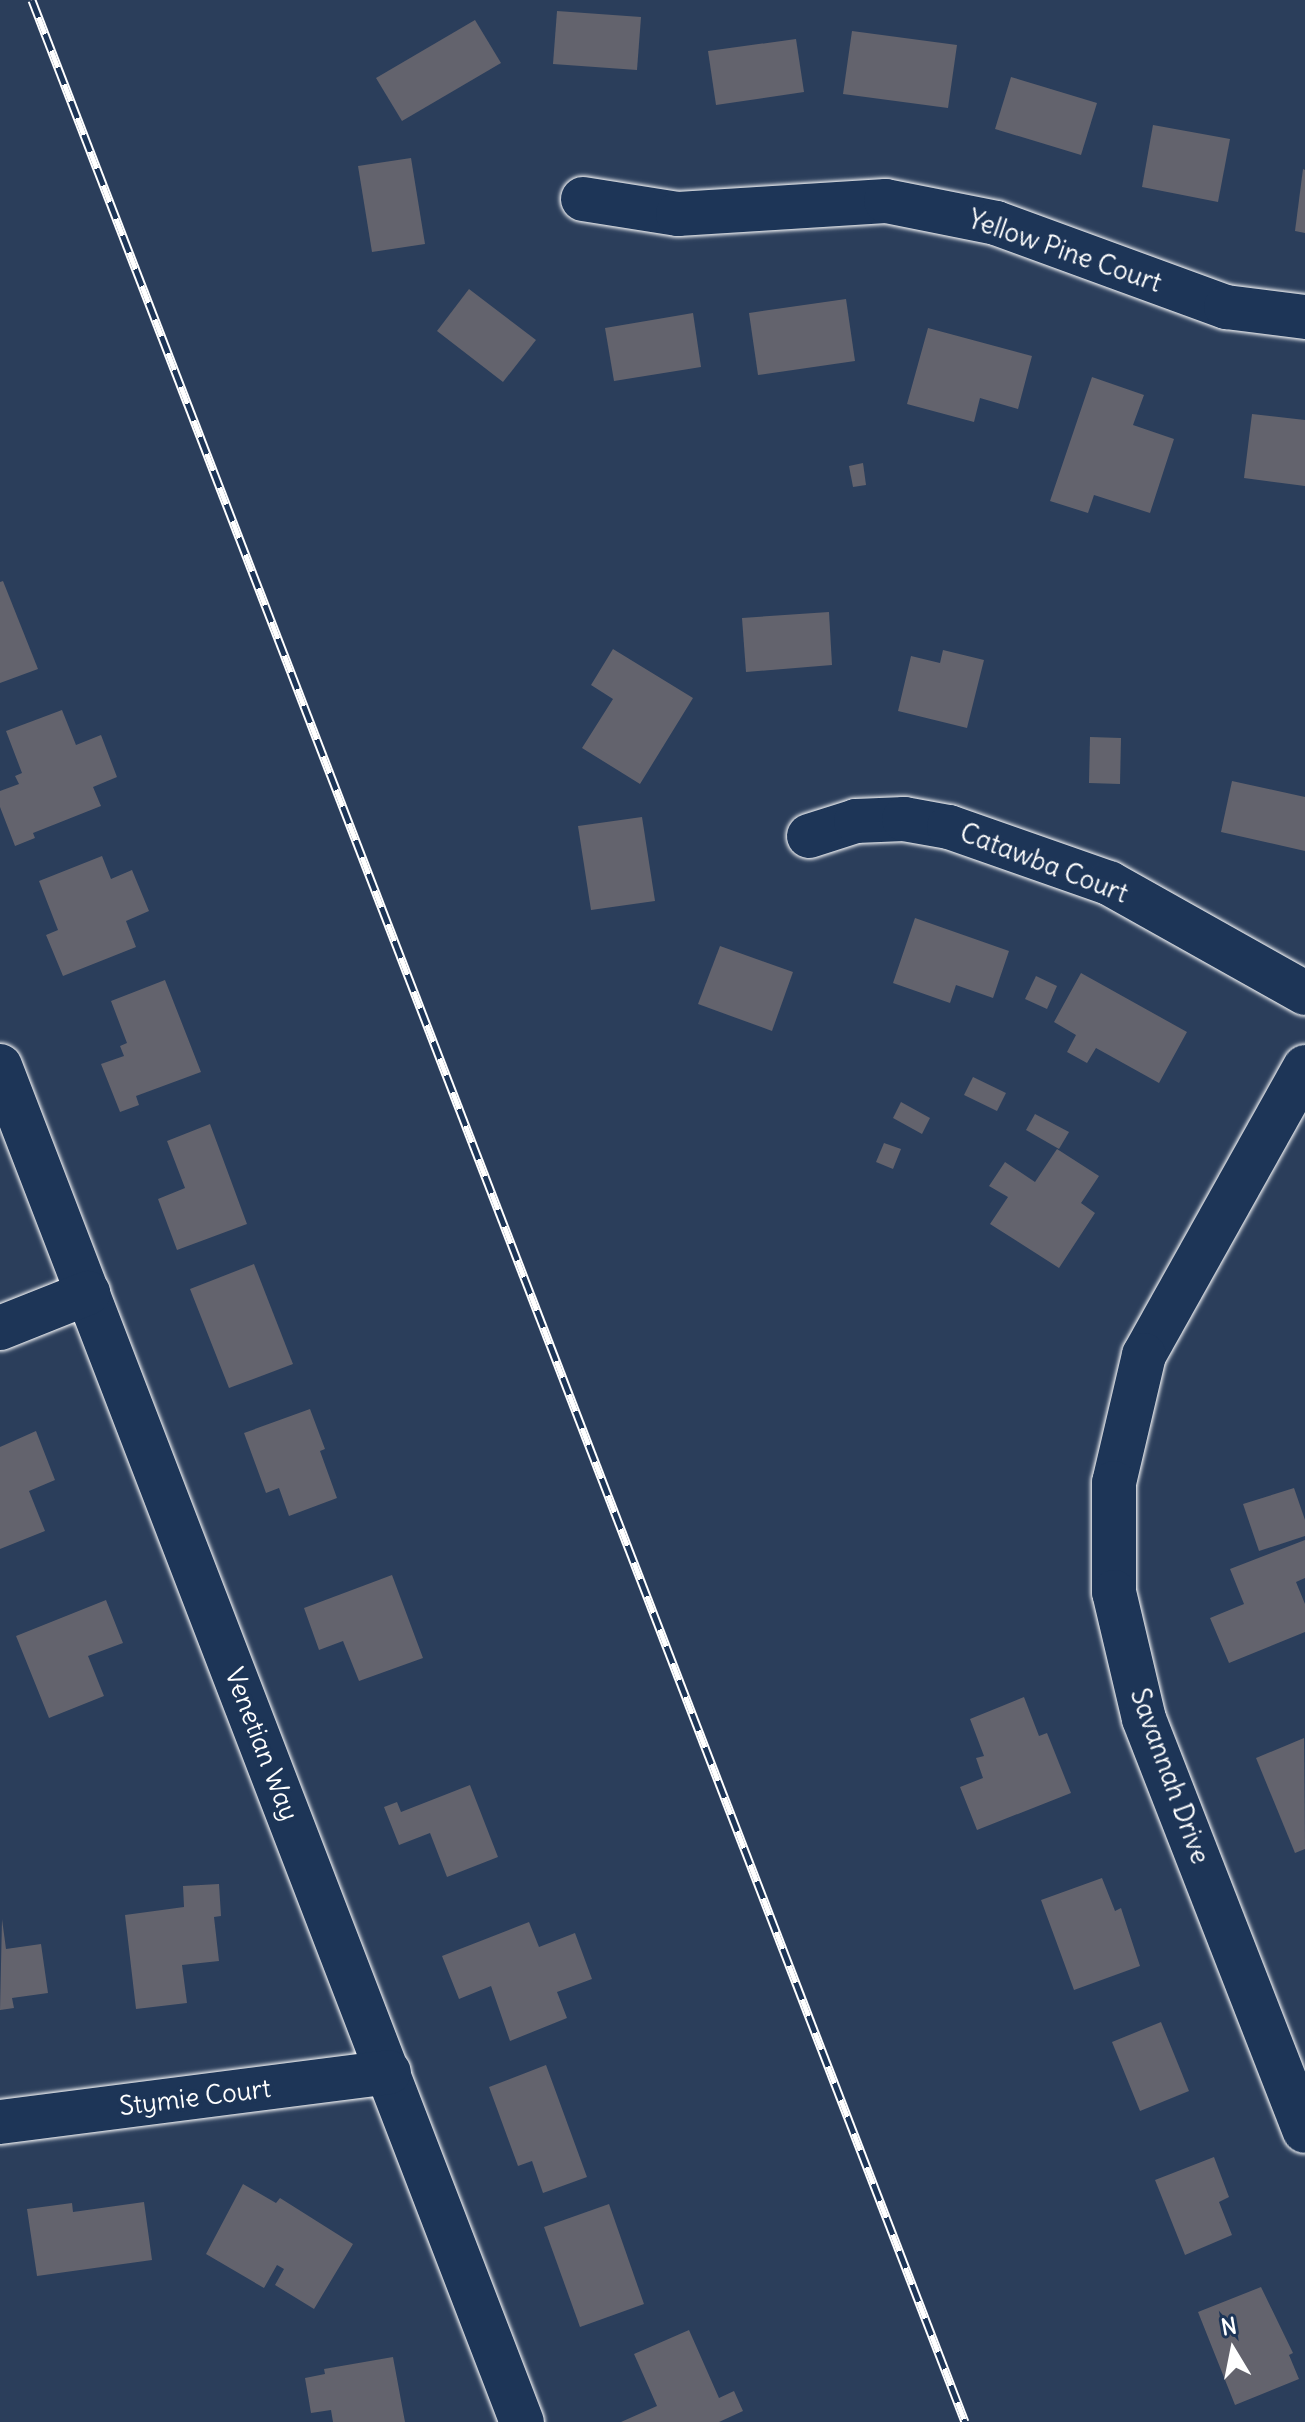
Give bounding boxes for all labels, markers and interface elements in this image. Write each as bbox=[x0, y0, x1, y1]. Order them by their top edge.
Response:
street label: Yellow Pine Court bbox=[964, 203, 1166, 299]
street label: Catawba Court bbox=[956, 817, 1132, 909]
street label: Venetian Way bbox=[219, 1663, 305, 1825]
street label: Savannah Drive bbox=[1124, 1684, 1216, 1868]
street label: Stymie Court bbox=[117, 2072, 273, 2122]
north arrow bbox=[1193, 2310, 1273, 2390]
text: N bbox=[1219, 2311, 1239, 2341]

